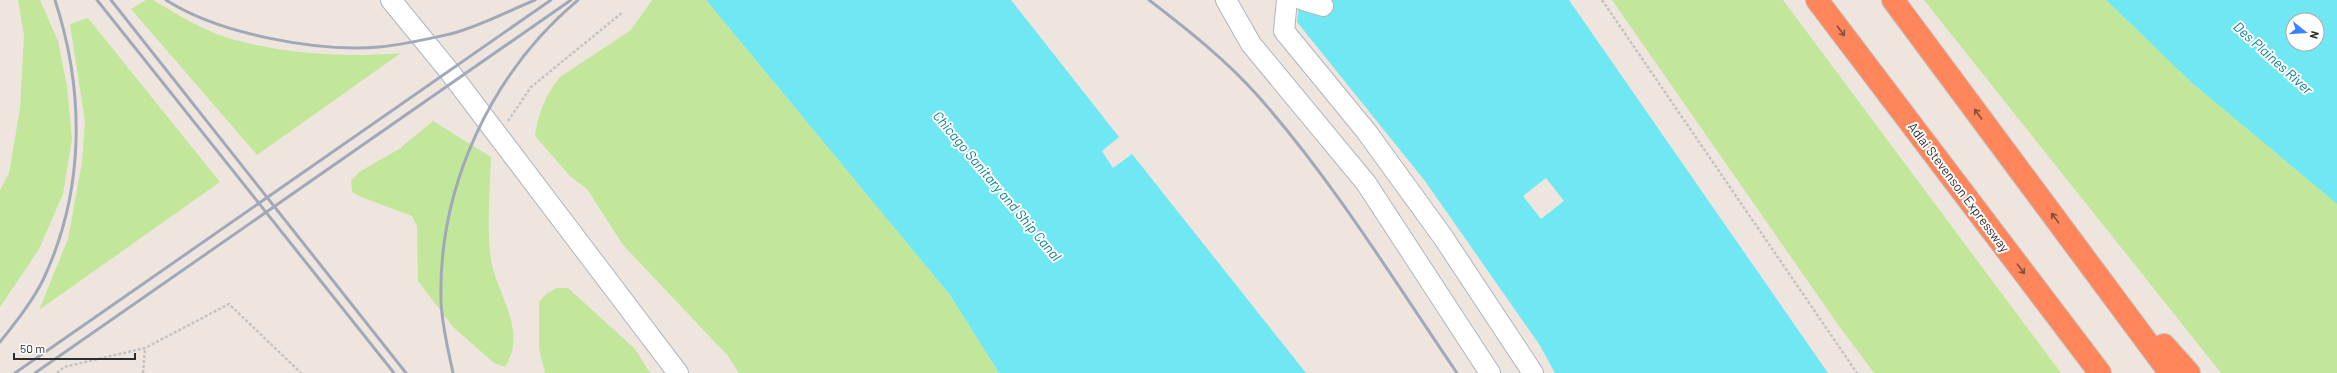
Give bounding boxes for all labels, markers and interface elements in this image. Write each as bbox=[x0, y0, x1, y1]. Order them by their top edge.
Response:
north arrow bbox=[2285, 12, 2325, 52]
water label: Des Plaines River bbox=[2230, 18, 2317, 98]
one-way arrow bbox=[1836, 26, 1845, 37]
text: N bbox=[2308, 30, 2322, 40]
water label: Chicago Sanitary and Ship Canal bbox=[930, 107, 1065, 264]
one-way arrow bbox=[1973, 108, 1982, 119]
street label: Adlai Stevenson Expressway bbox=[1905, 119, 2013, 255]
one-way arrow bbox=[2051, 213, 2059, 224]
one-way arrow bbox=[2017, 263, 2025, 274]
scale bar bbox=[14, 335, 135, 361]
text: 50 m bbox=[20, 341, 45, 355]

